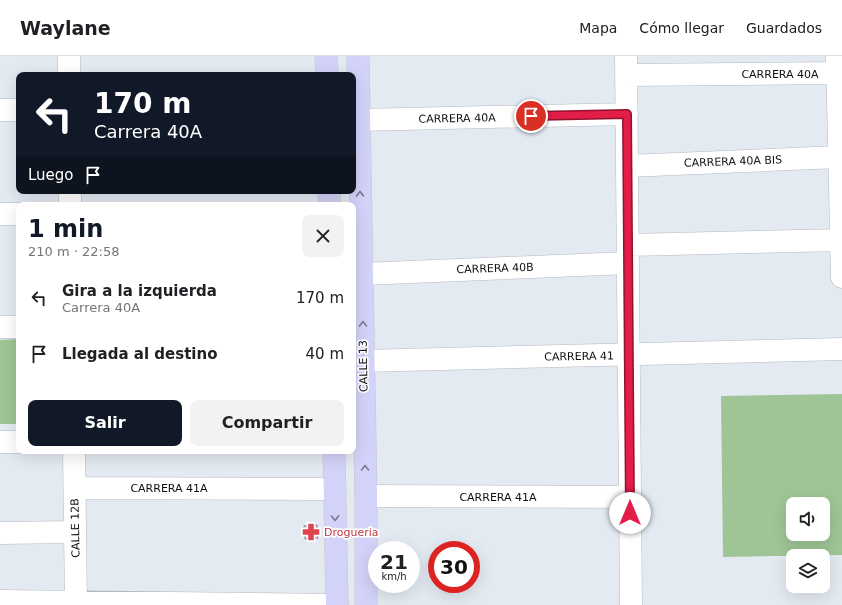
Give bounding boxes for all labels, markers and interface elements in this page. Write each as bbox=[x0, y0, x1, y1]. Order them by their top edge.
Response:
text: Waylane bbox=[20, 17, 111, 39]
text: Mapa bbox=[579, 20, 617, 36]
text: Cómo llegar bbox=[639, 20, 724, 36]
text: Guardados bbox=[746, 20, 822, 36]
street label: CARRERA 40A bbox=[741, 68, 819, 81]
text: 170 m bbox=[94, 87, 191, 120]
icon: left bbox=[28, 88, 80, 140]
pin bbox=[514, 99, 548, 133]
icon: arrive bbox=[520, 105, 542, 127]
street label: CARRERA 40A bbox=[418, 111, 496, 126]
text: Carrera 40A bbox=[94, 121, 202, 142]
street label: CARRERA 40A BIS bbox=[684, 153, 782, 170]
icon: arrive bbox=[82, 164, 104, 186]
text: Luego bbox=[28, 166, 74, 184]
one-way arrow bbox=[356, 191, 364, 197]
text: 1 min bbox=[28, 215, 103, 243]
button: close bbox=[302, 215, 344, 257]
text: 210 m · 22:58 bbox=[28, 244, 119, 259]
street label: CARRERA 40B bbox=[456, 261, 534, 276]
text: Gira a la izquierda bbox=[62, 282, 217, 300]
icon: left bbox=[28, 287, 50, 309]
text: 170 m bbox=[296, 289, 344, 307]
text: Carrera 40A bbox=[62, 300, 140, 315]
one-way arrow bbox=[359, 321, 367, 327]
street label: CALLE 13 bbox=[357, 340, 370, 392]
icon: arrive bbox=[28, 343, 50, 365]
text: Llegada al destino bbox=[62, 345, 217, 363]
text: 40 m bbox=[306, 345, 344, 363]
street label: CARRERA 41 bbox=[544, 349, 614, 364]
button: Salir bbox=[28, 400, 182, 446]
button: Compartir bbox=[190, 400, 344, 446]
one-way arrow bbox=[361, 465, 369, 471]
street label: CARRERA 41A bbox=[130, 482, 208, 495]
street label: CARRERA 41A bbox=[459, 491, 537, 504]
position arrow bbox=[609, 492, 651, 534]
map controls bbox=[786, 497, 830, 593]
button: sound bbox=[786, 497, 830, 541]
street label: CALLE 12B bbox=[68, 498, 83, 558]
one-way arrow bbox=[331, 515, 339, 521]
pharmacy icon: Drogueria bbox=[301, 522, 321, 542]
place label: Drogueria bbox=[324, 526, 379, 539]
speed limit sign: 30 bbox=[428, 541, 480, 593]
button: layers bbox=[786, 549, 830, 593]
text: 21 bbox=[380, 550, 408, 574]
text: km/h bbox=[381, 571, 407, 582]

